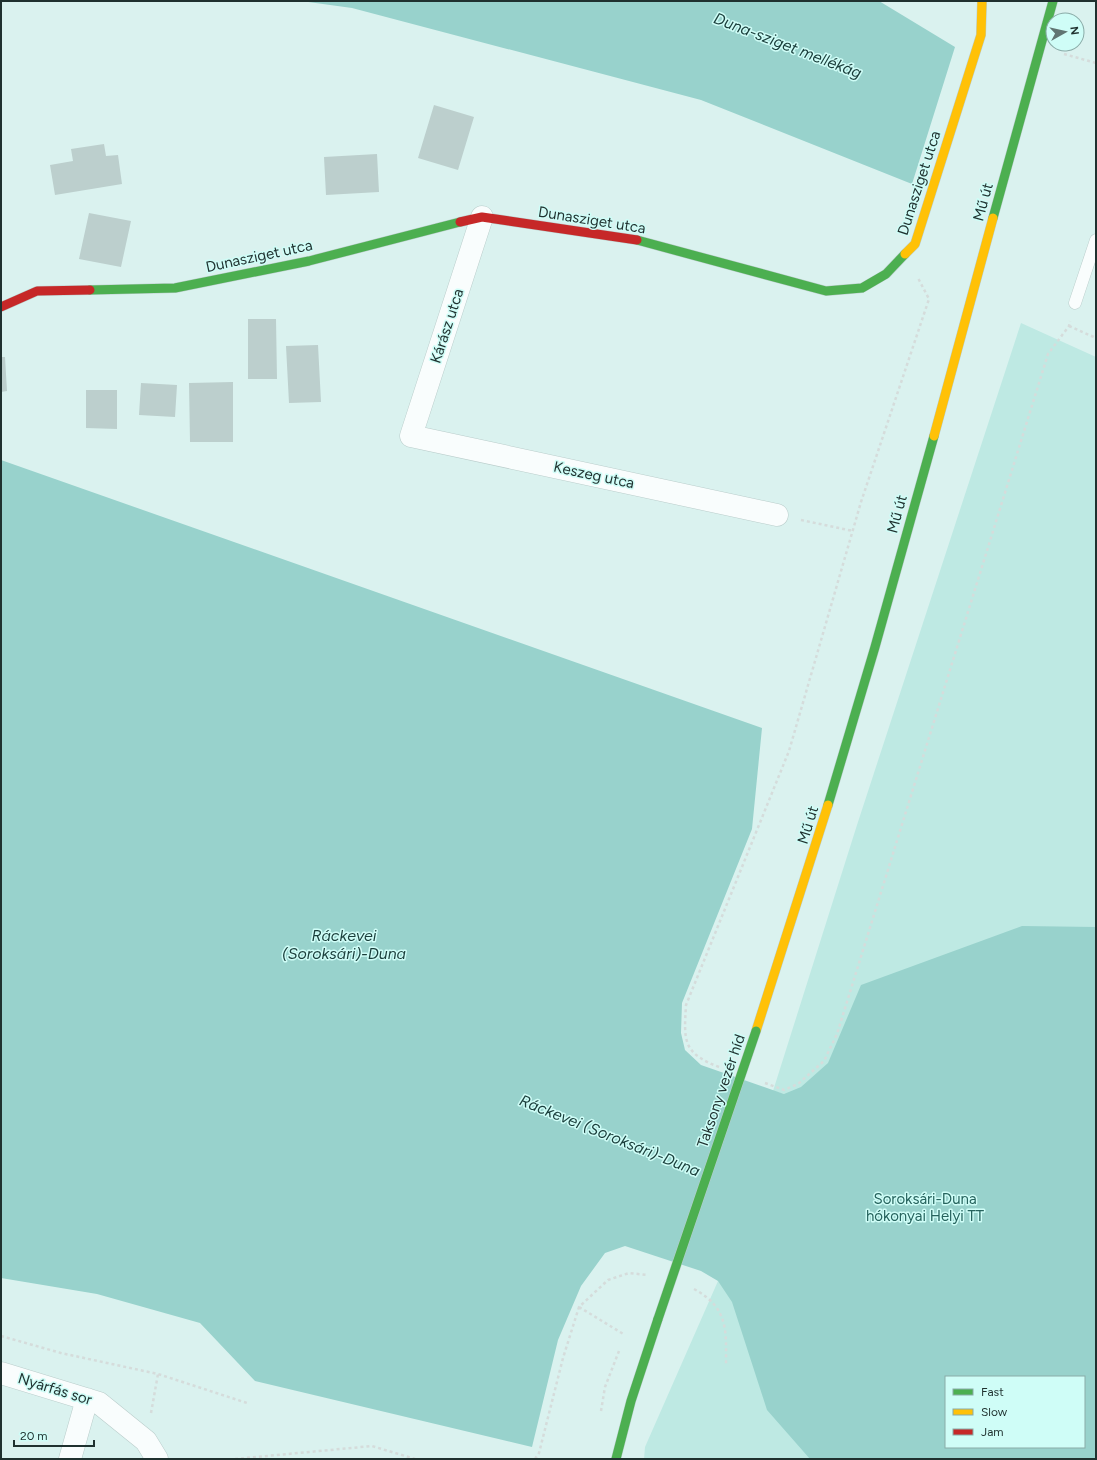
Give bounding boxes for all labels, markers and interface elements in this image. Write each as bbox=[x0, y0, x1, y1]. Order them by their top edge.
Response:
water label: Duna-sziget mellékág bbox=[711, 8, 864, 82]
north arrow bbox=[1045, 12, 1085, 52]
text: N bbox=[1067, 26, 1081, 36]
street label: Dunasziget utca bbox=[894, 129, 944, 237]
street label: Mű út bbox=[969, 181, 997, 223]
street label: Dunasziget utca bbox=[537, 203, 647, 237]
street label: Dunasziget utca bbox=[204, 236, 314, 276]
street label: Kárász utca bbox=[427, 287, 467, 365]
street label: Keszeg utca bbox=[552, 458, 636, 492]
street label: Mű út bbox=[883, 493, 911, 535]
street label: Mű út bbox=[794, 804, 822, 846]
water label: Ráckevei (Soroksári)-Duna bbox=[282, 926, 406, 963]
street label: Taksony vezér híd bbox=[693, 1032, 749, 1150]
water label: Ráckevei (Soroksári)-Duna bbox=[517, 1091, 703, 1180]
park label: Soroksári-Duna hókonyai Helyi TT bbox=[866, 1190, 985, 1225]
street label: Nyárfás sor bbox=[16, 1369, 94, 1409]
legend bbox=[945, 1376, 1085, 1448]
text: Fast bbox=[981, 1385, 1004, 1399]
text: Slow bbox=[981, 1405, 1008, 1419]
scale bar bbox=[14, 1422, 94, 1448]
text: Jam bbox=[981, 1425, 1004, 1439]
text: 20 m bbox=[20, 1429, 48, 1443]

